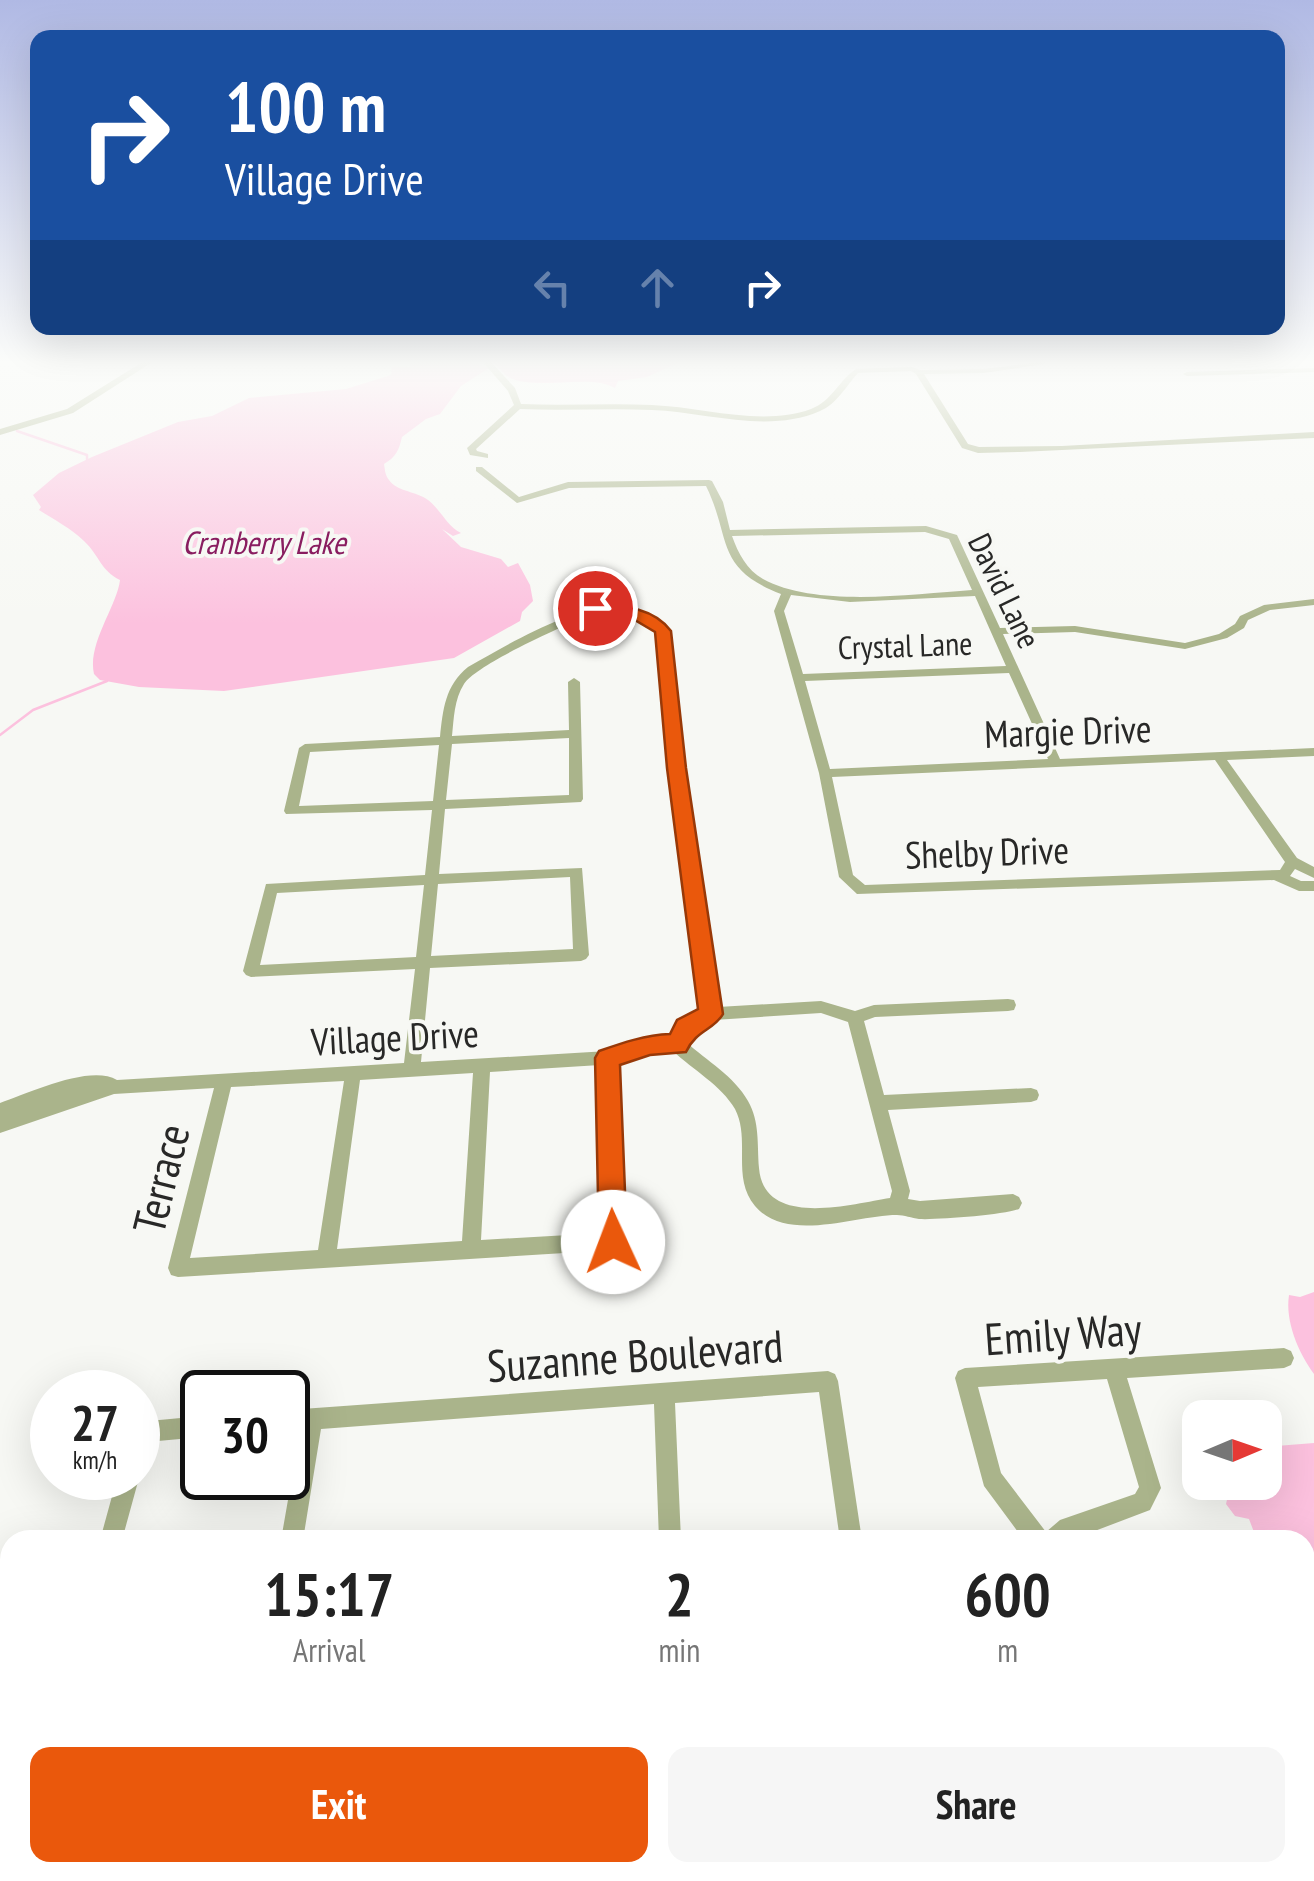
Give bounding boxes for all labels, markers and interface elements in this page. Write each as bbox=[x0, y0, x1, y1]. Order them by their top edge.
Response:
text: 100 m bbox=[225, 61, 386, 151]
icon: right bbox=[60, 70, 190, 200]
text: Village Drive bbox=[225, 149, 424, 207]
icon: left bbox=[525, 260, 580, 315]
icon: ahead bbox=[630, 260, 685, 315]
icon: right bbox=[735, 260, 790, 315]
water label: Cranberry Lake bbox=[182, 521, 347, 563]
street label: David Lane bbox=[959, 526, 1051, 655]
pin bbox=[553, 566, 638, 651]
icon: arrive bbox=[568, 581, 623, 636]
street label: Crystal Lane bbox=[837, 622, 973, 668]
street label: Margie Drive bbox=[984, 703, 1152, 758]
street label: Shelby Drive bbox=[904, 824, 1070, 879]
street label: Village Drive bbox=[309, 1008, 480, 1065]
street label: Terrace bbox=[119, 1118, 202, 1239]
position arrow bbox=[561, 1190, 665, 1294]
street label: Emily Way bbox=[983, 1299, 1143, 1367]
street label: Suzanne Boulevard bbox=[485, 1316, 785, 1394]
speed limit sign: 30 bbox=[180, 1370, 310, 1500]
text: 27 bbox=[71, 1390, 119, 1455]
north arrow bbox=[1182, 1400, 1282, 1500]
map controls bbox=[1182, 1400, 1282, 1500]
text: km/h bbox=[73, 1444, 117, 1476]
text: 15:17 bbox=[264, 1555, 394, 1633]
text: 2 bbox=[665, 1555, 694, 1633]
text: 600 bbox=[965, 1555, 1051, 1633]
text: Arrival bbox=[293, 1629, 365, 1671]
text: min bbox=[658, 1629, 700, 1671]
text: m bbox=[997, 1629, 1018, 1671]
button: Exit bbox=[30, 1747, 648, 1862]
button: Share bbox=[668, 1747, 1285, 1862]

